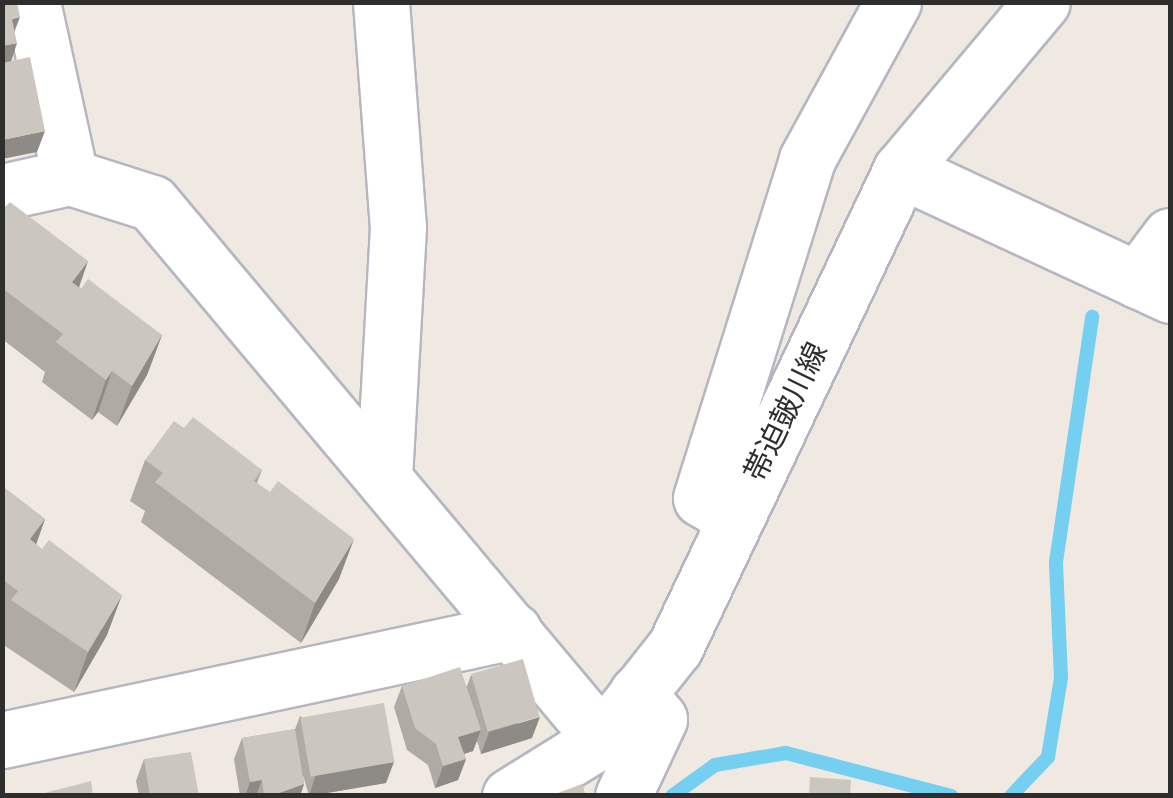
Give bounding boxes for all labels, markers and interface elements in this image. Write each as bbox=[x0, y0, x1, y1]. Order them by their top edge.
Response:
street label: 帯迫皷川線 bbox=[737, 337, 835, 487]

